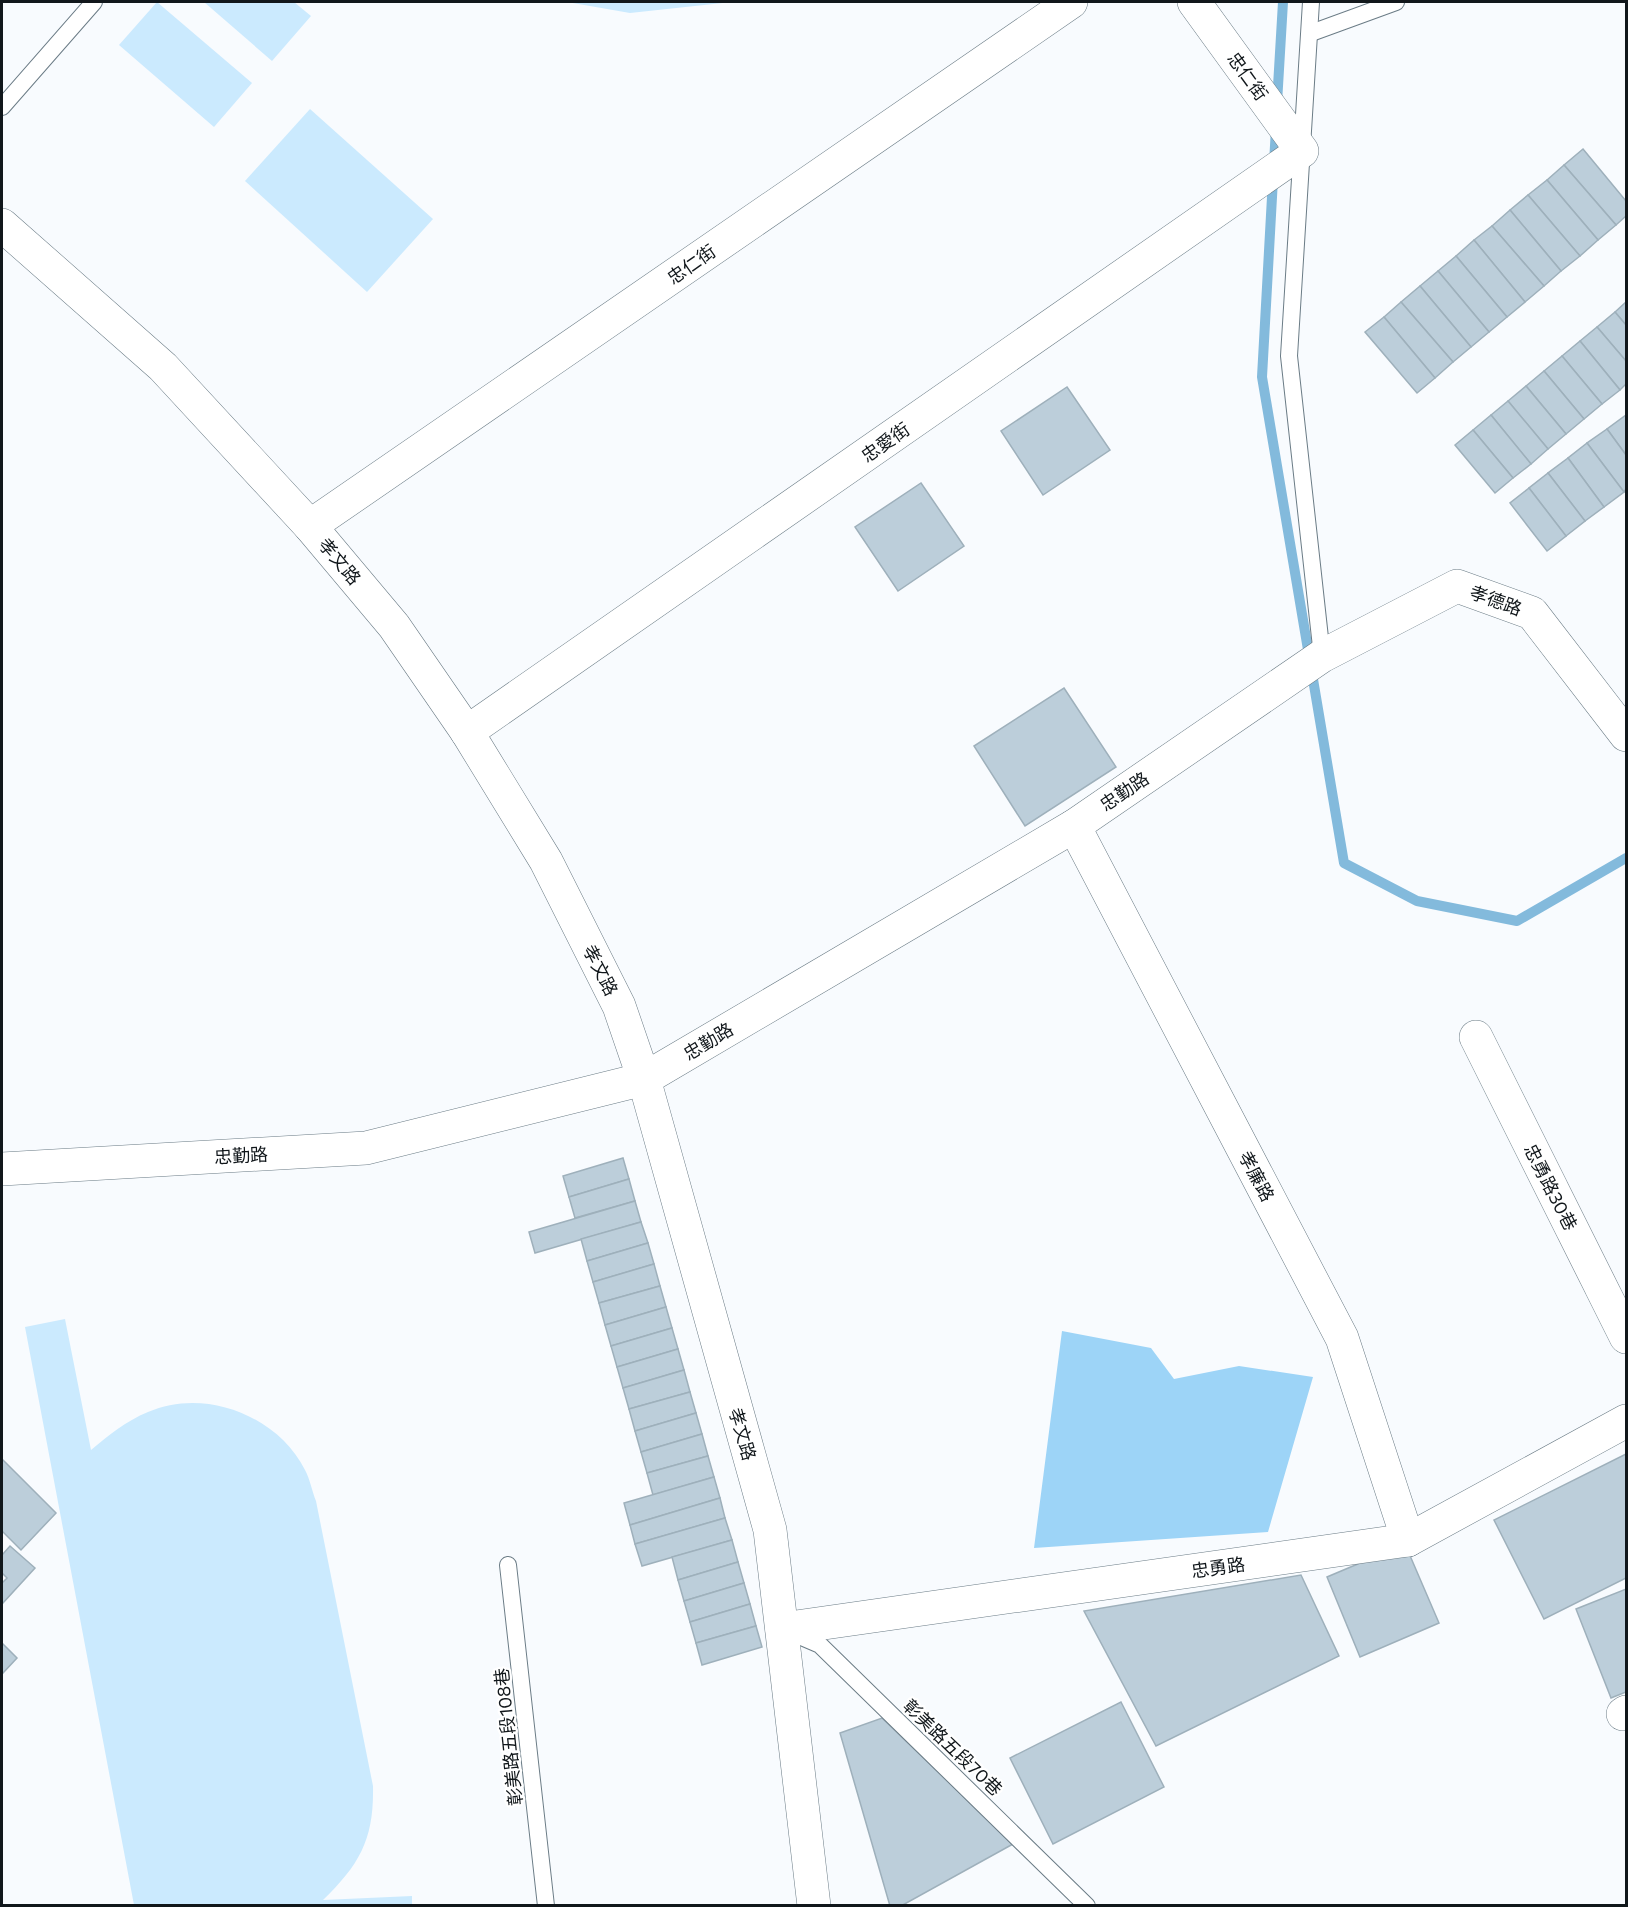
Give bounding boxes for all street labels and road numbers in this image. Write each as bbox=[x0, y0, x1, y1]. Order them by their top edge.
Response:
street label: 忠仁街 bbox=[1223, 48, 1273, 104]
street label: 忠仁街 bbox=[663, 240, 719, 288]
street label: 忠愛街 bbox=[857, 418, 913, 466]
street label: 孝文路 bbox=[314, 533, 366, 589]
street label: 孝德路 bbox=[1467, 580, 1525, 620]
street label: 忠勤路 bbox=[1095, 767, 1153, 815]
street label: 孝文路 bbox=[579, 941, 623, 999]
street label: 忠勤路 bbox=[679, 1018, 737, 1064]
street label: 忠勇路30巷 bbox=[1520, 1140, 1582, 1234]
street label: 忠勤路 bbox=[213, 1143, 269, 1167]
street label: 孝廉路 bbox=[1235, 1147, 1279, 1205]
street label: 孝文路 bbox=[725, 1405, 761, 1463]
street label: 忠勇路 bbox=[1190, 1552, 1246, 1582]
street label: 彰美路五段108巷 bbox=[490, 1667, 526, 1807]
street label: 彰美路五段70巷 bbox=[899, 1694, 1007, 1800]

